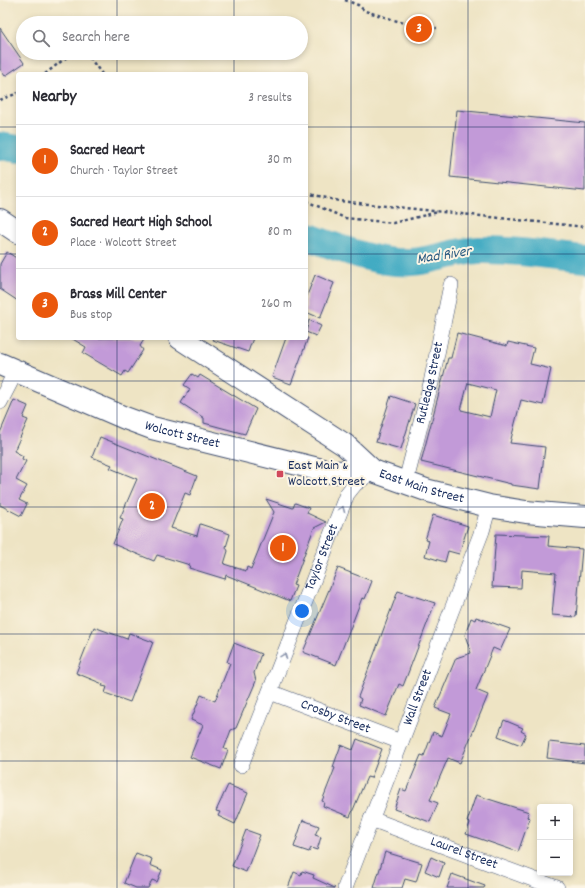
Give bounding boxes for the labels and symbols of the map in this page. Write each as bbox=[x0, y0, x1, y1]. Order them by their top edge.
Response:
pin: 3 bbox=[406, 14, 432, 44]
water label: Mad River bbox=[415, 241, 474, 271]
street label: Rutledge Street bbox=[411, 340, 449, 426]
street label: Wolcott Street bbox=[141, 416, 222, 454]
place label: East Main & Wolcott Street bbox=[288, 456, 365, 492]
street label: East Main Street bbox=[376, 464, 466, 509]
marker: East Main & Wolcott Street bbox=[275, 469, 285, 479]
pin: 2 bbox=[139, 491, 165, 521]
one-way arrow bbox=[337, 505, 345, 512]
street label: Taylor Street bbox=[300, 521, 344, 594]
pin: 1 bbox=[270, 533, 296, 563]
your location bbox=[292, 601, 312, 621]
one-way arrow bbox=[279, 652, 287, 659]
street label: Wall Street bbox=[398, 667, 438, 728]
street label: Crosby Street bbox=[298, 695, 373, 739]
street label: Laurel Street bbox=[427, 832, 500, 875]

